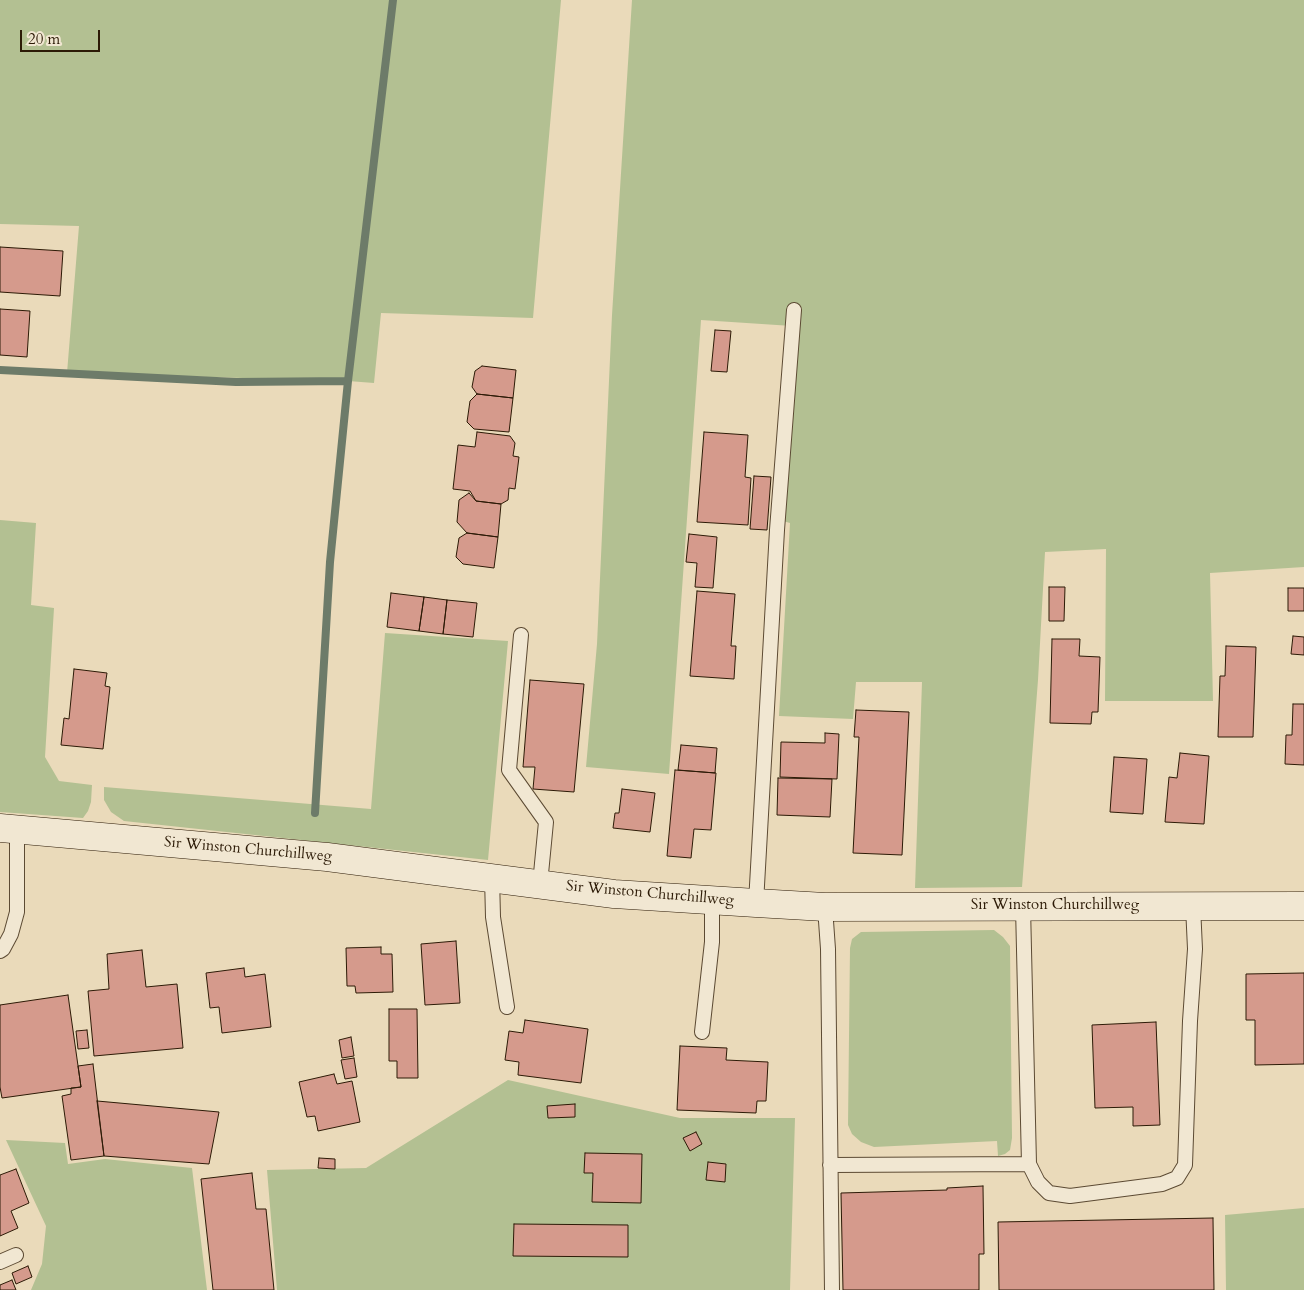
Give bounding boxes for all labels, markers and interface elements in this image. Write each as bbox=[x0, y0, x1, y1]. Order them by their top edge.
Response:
scale bar bbox=[22, 20, 102, 52]
text: 20 m bbox=[28, 29, 60, 49]
street label: Sir Winston Churchillweg bbox=[163, 834, 333, 866]
street label: Sir Winston Churchillweg bbox=[565, 878, 735, 910]
street label: Sir Winston Churchillweg bbox=[971, 897, 1139, 915]

